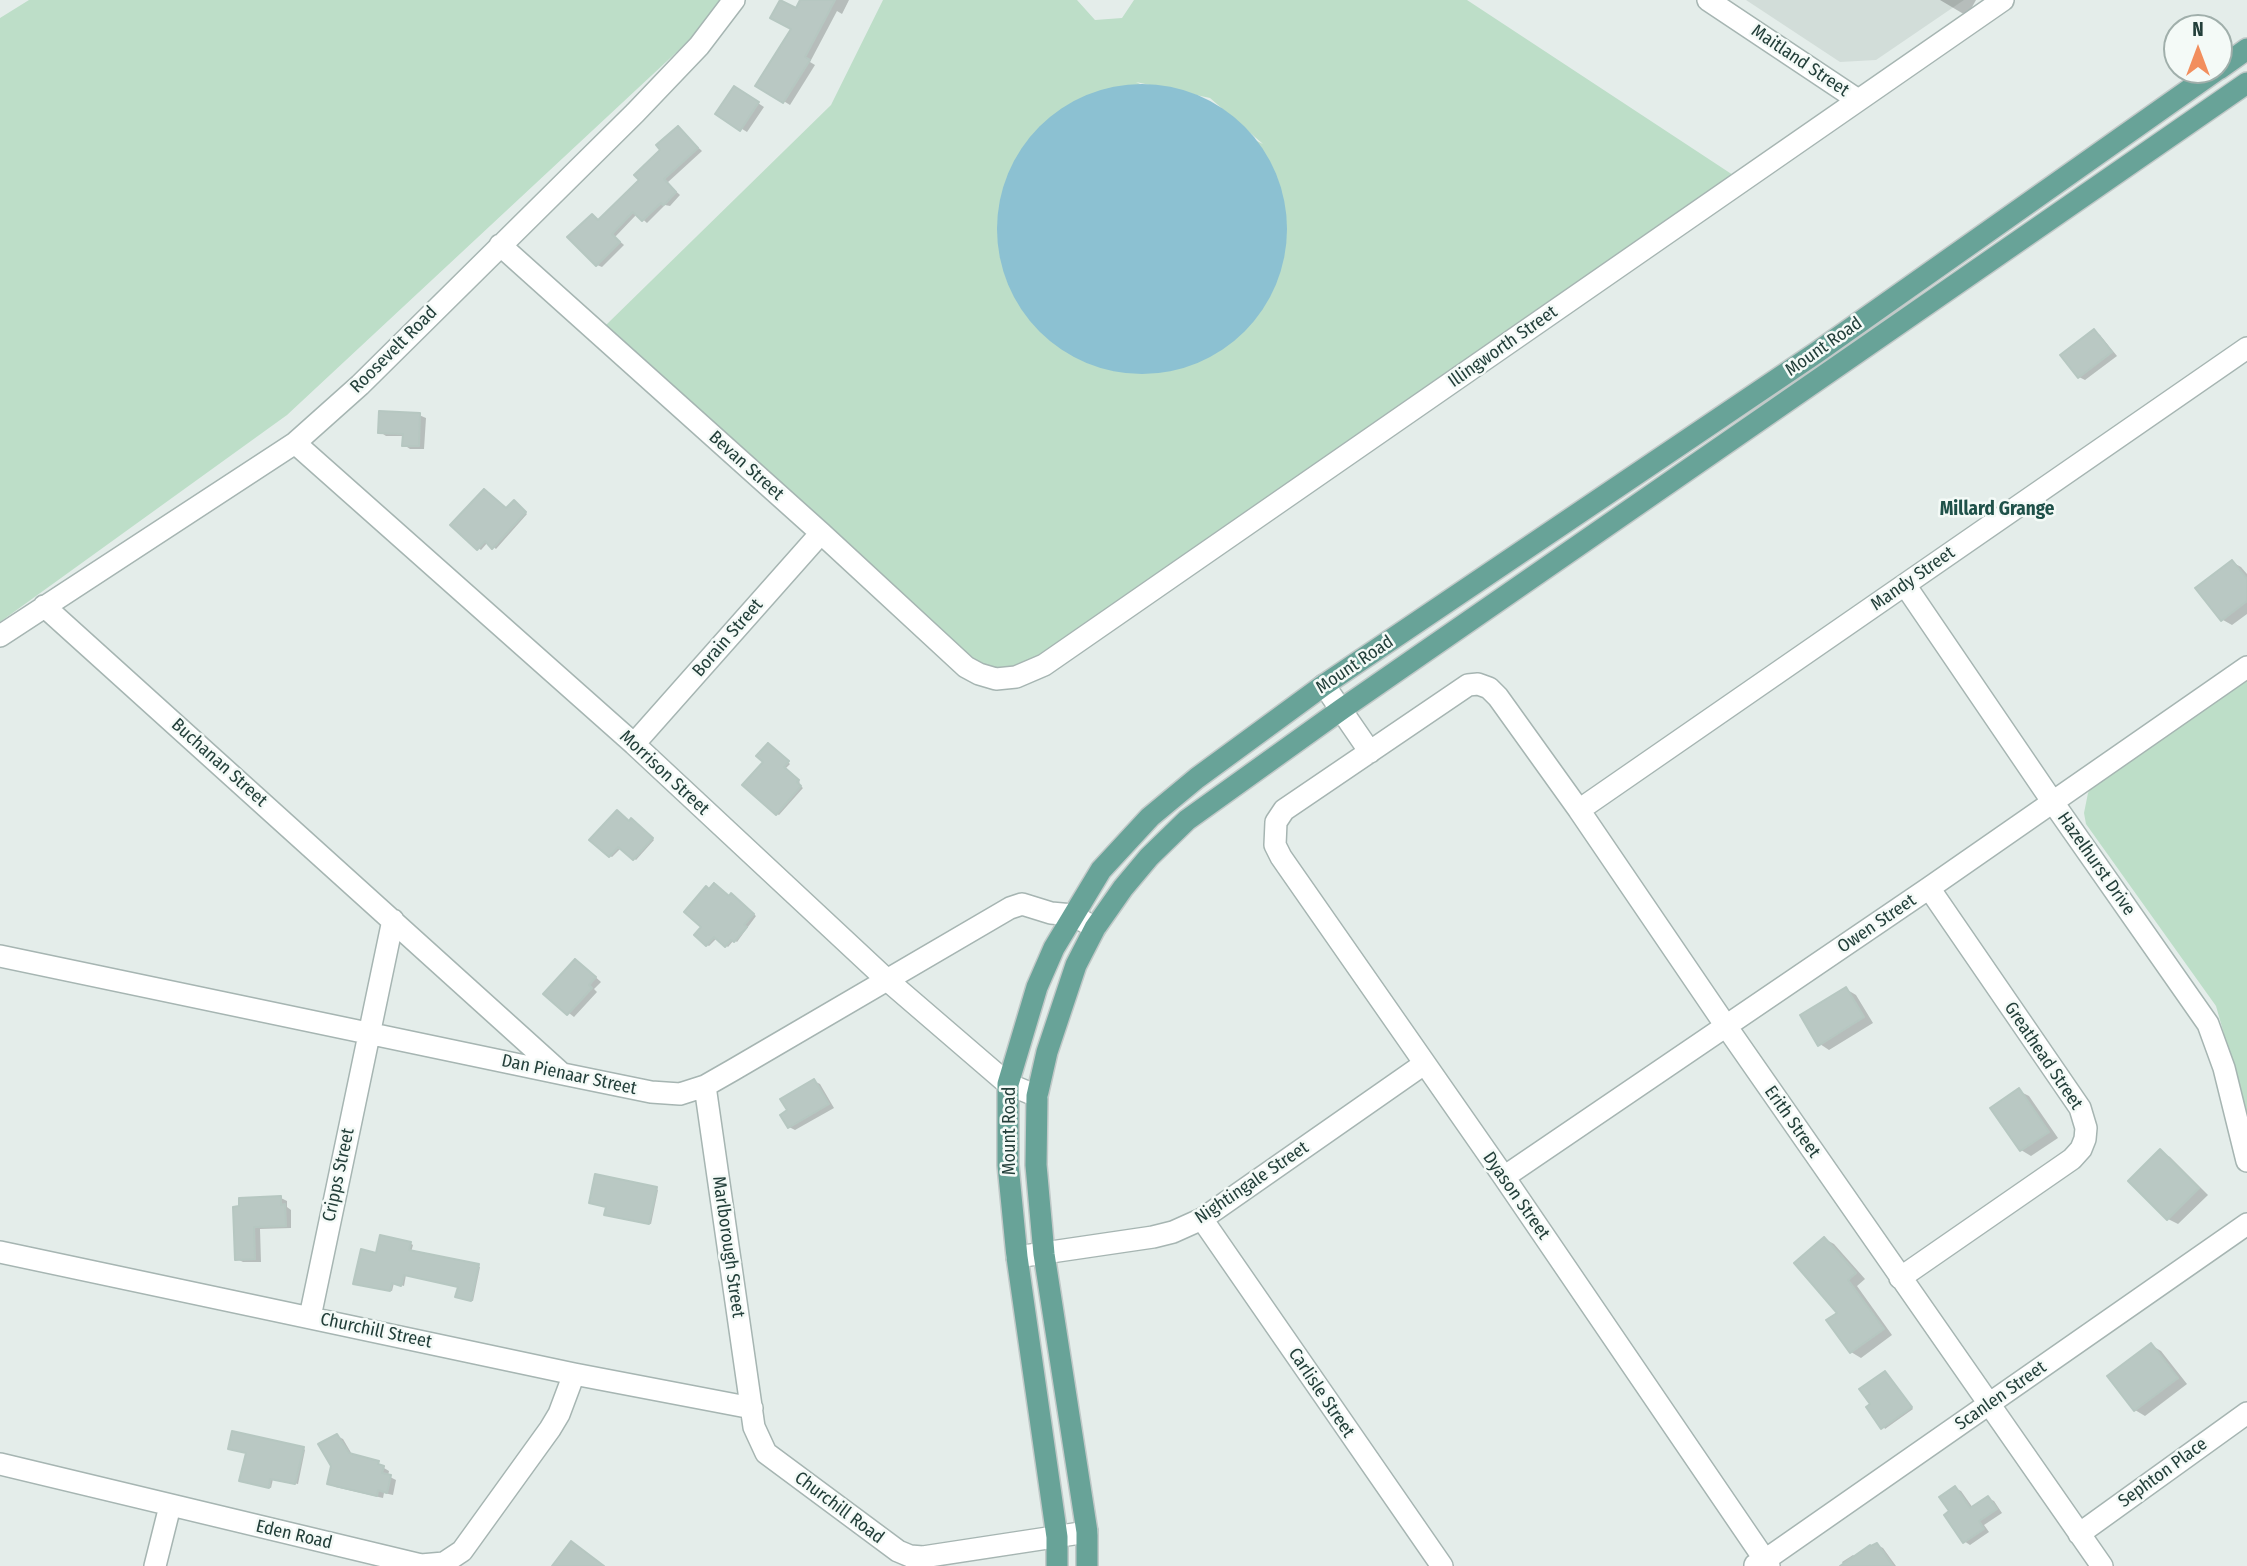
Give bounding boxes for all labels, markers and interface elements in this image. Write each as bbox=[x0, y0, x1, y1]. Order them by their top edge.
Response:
north arrow bbox=[2163, 14, 2233, 84]
text: N bbox=[2192, 18, 2204, 41]
street label: Maitland Street bbox=[1747, 20, 1853, 102]
street label: Illingworth Street bbox=[1444, 301, 1562, 393]
street label: Roosevelt Road bbox=[346, 302, 442, 398]
street label: Mount Road bbox=[1782, 313, 1866, 381]
street label: Bevan Street bbox=[704, 427, 788, 505]
district label: Millard Grange bbox=[1940, 499, 2054, 521]
street label: Mandy Street bbox=[1867, 542, 1959, 616]
street label: Borain Street bbox=[688, 595, 768, 681]
street label: Mount Road bbox=[1312, 631, 1398, 699]
street label: Buchanan Street bbox=[167, 714, 271, 812]
street label: Morrison Street bbox=[615, 726, 713, 820]
street label: Hazelhurst Drive bbox=[2052, 808, 2140, 920]
street label: Owen Street bbox=[1834, 890, 1920, 958]
street label: Greathead Street bbox=[1999, 998, 2087, 1114]
street label: Dan Pienaar Street bbox=[500, 1050, 638, 1100]
street label: Erith Street bbox=[1759, 1082, 1825, 1162]
street label: Mount Road bbox=[999, 1087, 1021, 1175]
street label: Cripps Street bbox=[319, 1126, 359, 1224]
street label: Nightingale Street bbox=[1191, 1137, 1313, 1229]
street label: Dyason Street bbox=[1478, 1148, 1554, 1244]
street label: Marlborough Street bbox=[707, 1175, 749, 1319]
street label: Churchill Street bbox=[318, 1309, 434, 1353]
street label: Carlisle Street bbox=[1283, 1344, 1359, 1442]
street label: Scanlen Street bbox=[1951, 1357, 2051, 1435]
street label: Sephton Place bbox=[2114, 1434, 2212, 1512]
street label: Churchill Road bbox=[790, 1467, 888, 1549]
street label: Eden Road bbox=[254, 1516, 334, 1554]

